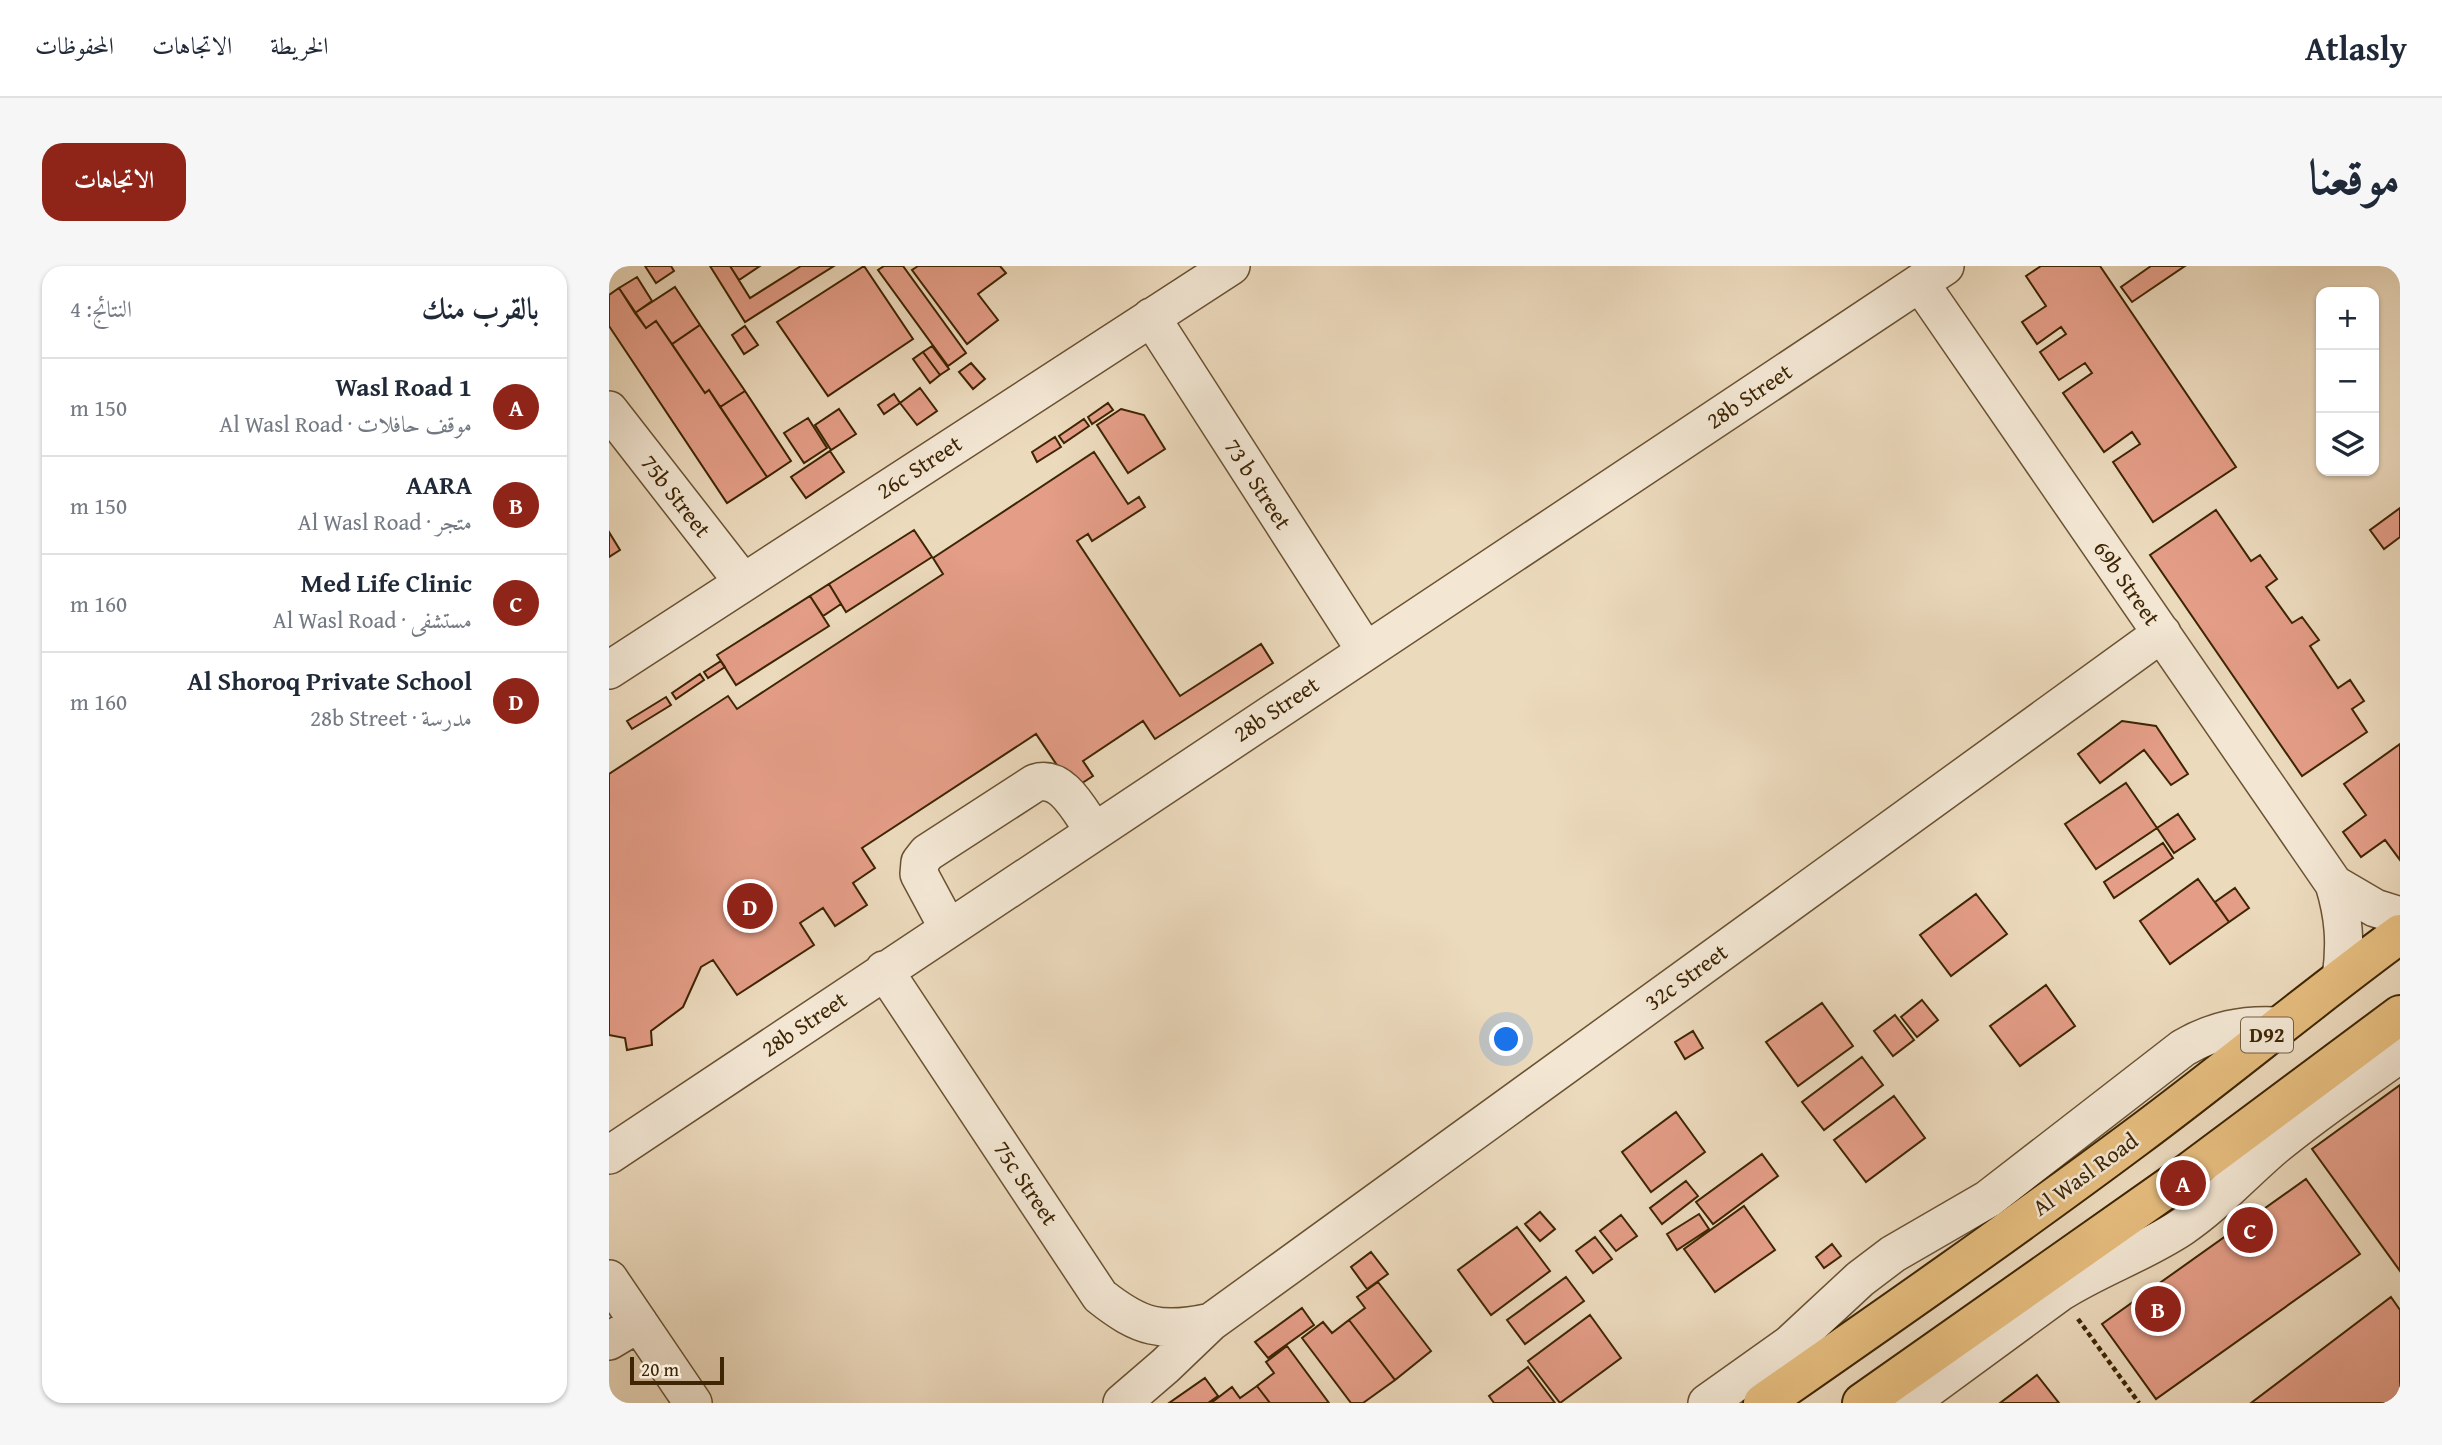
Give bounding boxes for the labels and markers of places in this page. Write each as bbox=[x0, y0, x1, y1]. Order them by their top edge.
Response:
pin: D bbox=[727, 880, 773, 932]
pin: A bbox=[2160, 1157, 2206, 1209]
pin: C bbox=[2227, 1204, 2273, 1256]
pin: B bbox=[2135, 1283, 2181, 1335]

